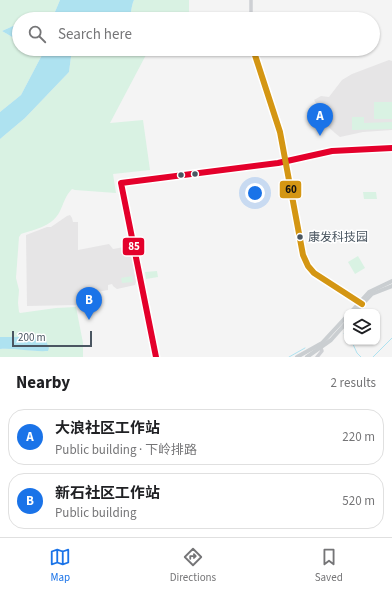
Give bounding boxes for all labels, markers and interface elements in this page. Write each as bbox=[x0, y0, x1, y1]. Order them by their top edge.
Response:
search box bbox=[12, 12, 380, 56]
icon: search bbox=[26, 23, 48, 45]
text: Search here bbox=[58, 24, 132, 45]
pin: A bbox=[307, 103, 333, 136]
unlabelled marker bbox=[190, 169, 200, 179]
unlabelled marker bbox=[176, 170, 186, 180]
line badge: 60 bbox=[279, 180, 302, 199]
text: 60 bbox=[285, 182, 297, 197]
your location bbox=[245, 183, 265, 203]
place label: 康发科技园 bbox=[308, 229, 368, 246]
marker: 康发科技园 bbox=[295, 232, 305, 242]
line badge: 85 bbox=[122, 237, 145, 256]
text: 85 bbox=[128, 239, 140, 254]
pin: B bbox=[76, 287, 102, 320]
map controls bbox=[344, 309, 380, 345]
button: layers bbox=[344, 309, 380, 345]
scale bar bbox=[12, 329, 92, 348]
text: 200 m bbox=[18, 330, 46, 345]
text: Nearby bbox=[16, 371, 70, 395]
text: 2 results bbox=[331, 374, 376, 392]
text: 大浪社区工作站 bbox=[55, 418, 160, 439]
text: A bbox=[26, 428, 34, 446]
text: 220 m bbox=[342, 428, 375, 446]
text: Public building · 下岭排路 bbox=[55, 441, 197, 459]
text: 新石社区工作站 bbox=[55, 483, 160, 504]
text: B bbox=[26, 492, 34, 510]
text: 520 m bbox=[342, 492, 375, 510]
text: Public building bbox=[55, 504, 137, 522]
tab: Map bbox=[49, 546, 71, 585]
tab: Directions bbox=[170, 546, 216, 585]
tab: Saved bbox=[315, 546, 343, 585]

